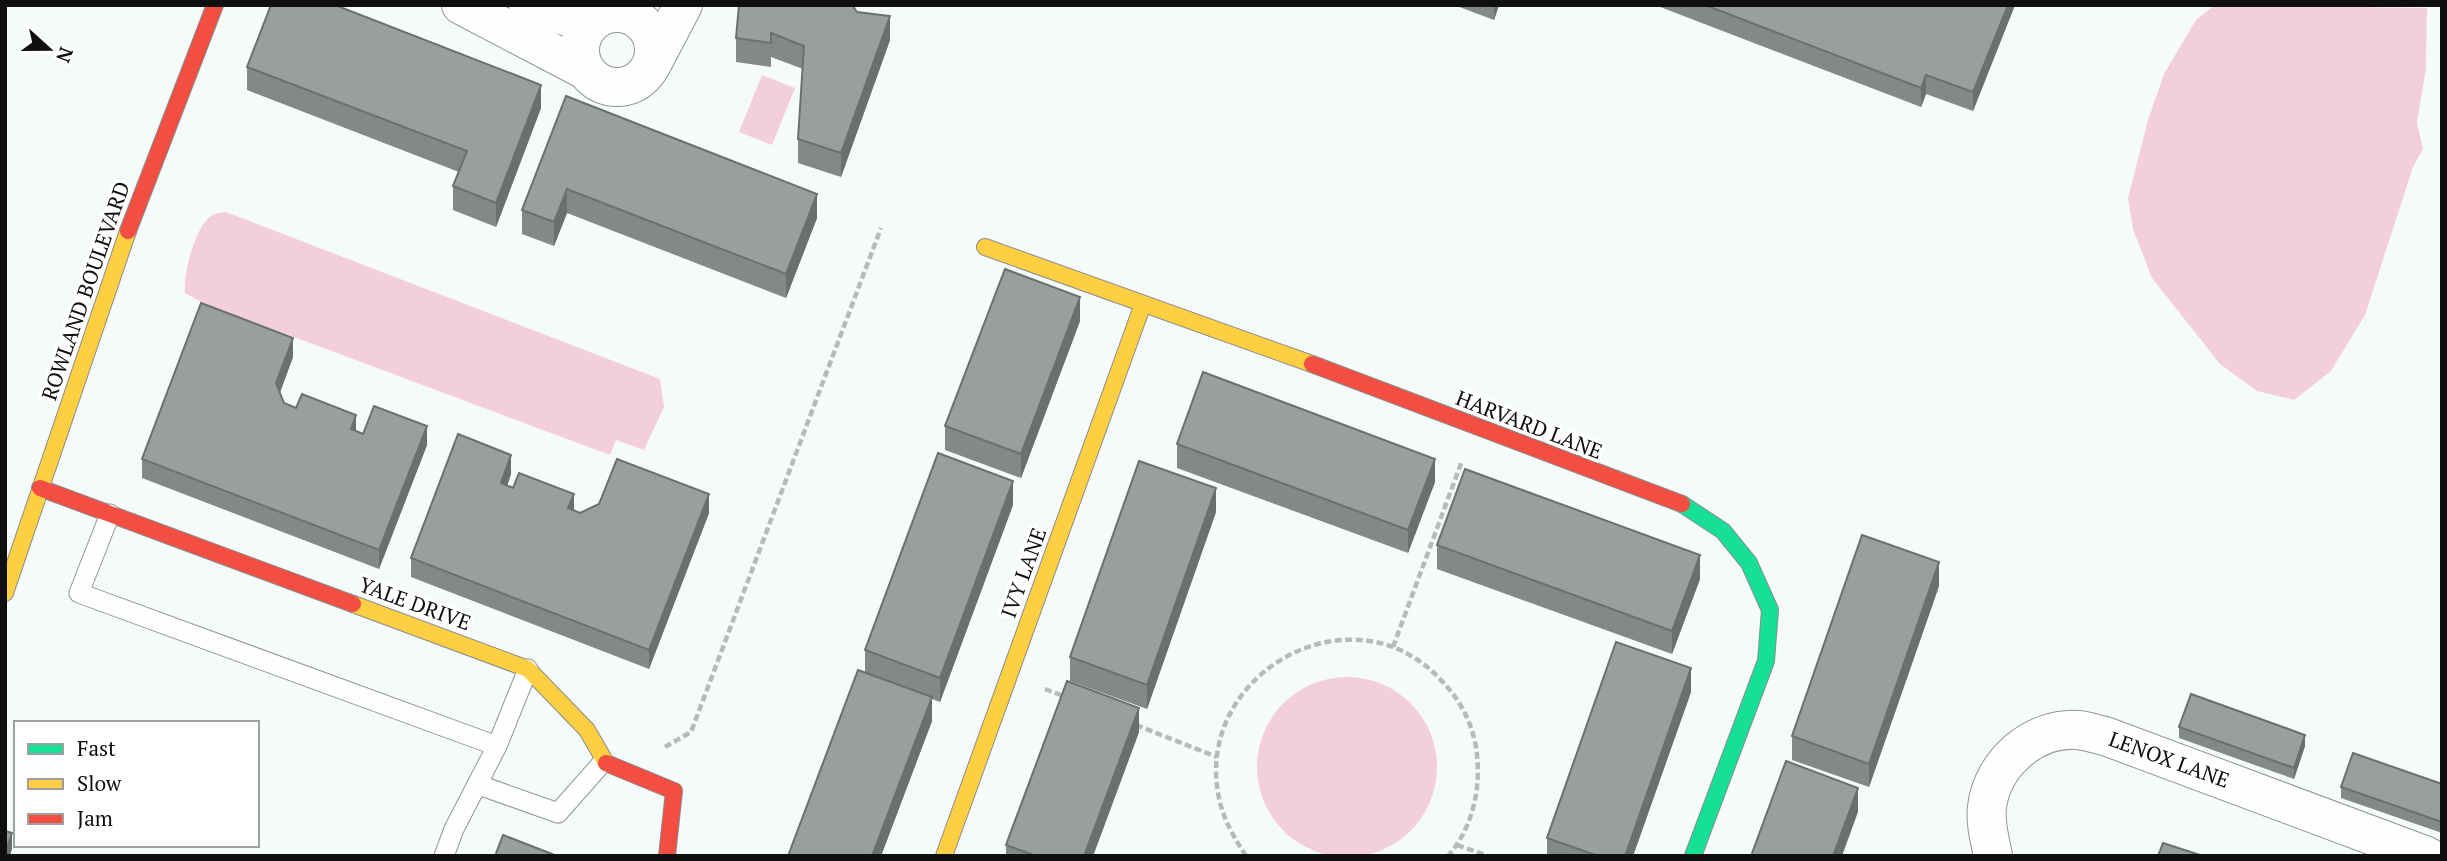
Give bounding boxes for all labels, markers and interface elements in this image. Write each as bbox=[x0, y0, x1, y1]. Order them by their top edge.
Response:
north arrow bbox=[14, 14, 84, 84]
text: N bbox=[51, 44, 80, 67]
street label: ROWLAND BOULEVARD bbox=[34, 178, 136, 404]
street label: HARVARD LANE bbox=[1452, 383, 1607, 465]
street label: IVY LANE bbox=[994, 524, 1052, 622]
street label: YALE DRIVE bbox=[356, 570, 475, 636]
legend bbox=[14, 721, 259, 847]
street label: LENOX LANE bbox=[2105, 724, 2234, 794]
text: Fast bbox=[77, 734, 116, 762]
text: Slow bbox=[77, 769, 122, 797]
text: Jam bbox=[77, 804, 113, 832]

